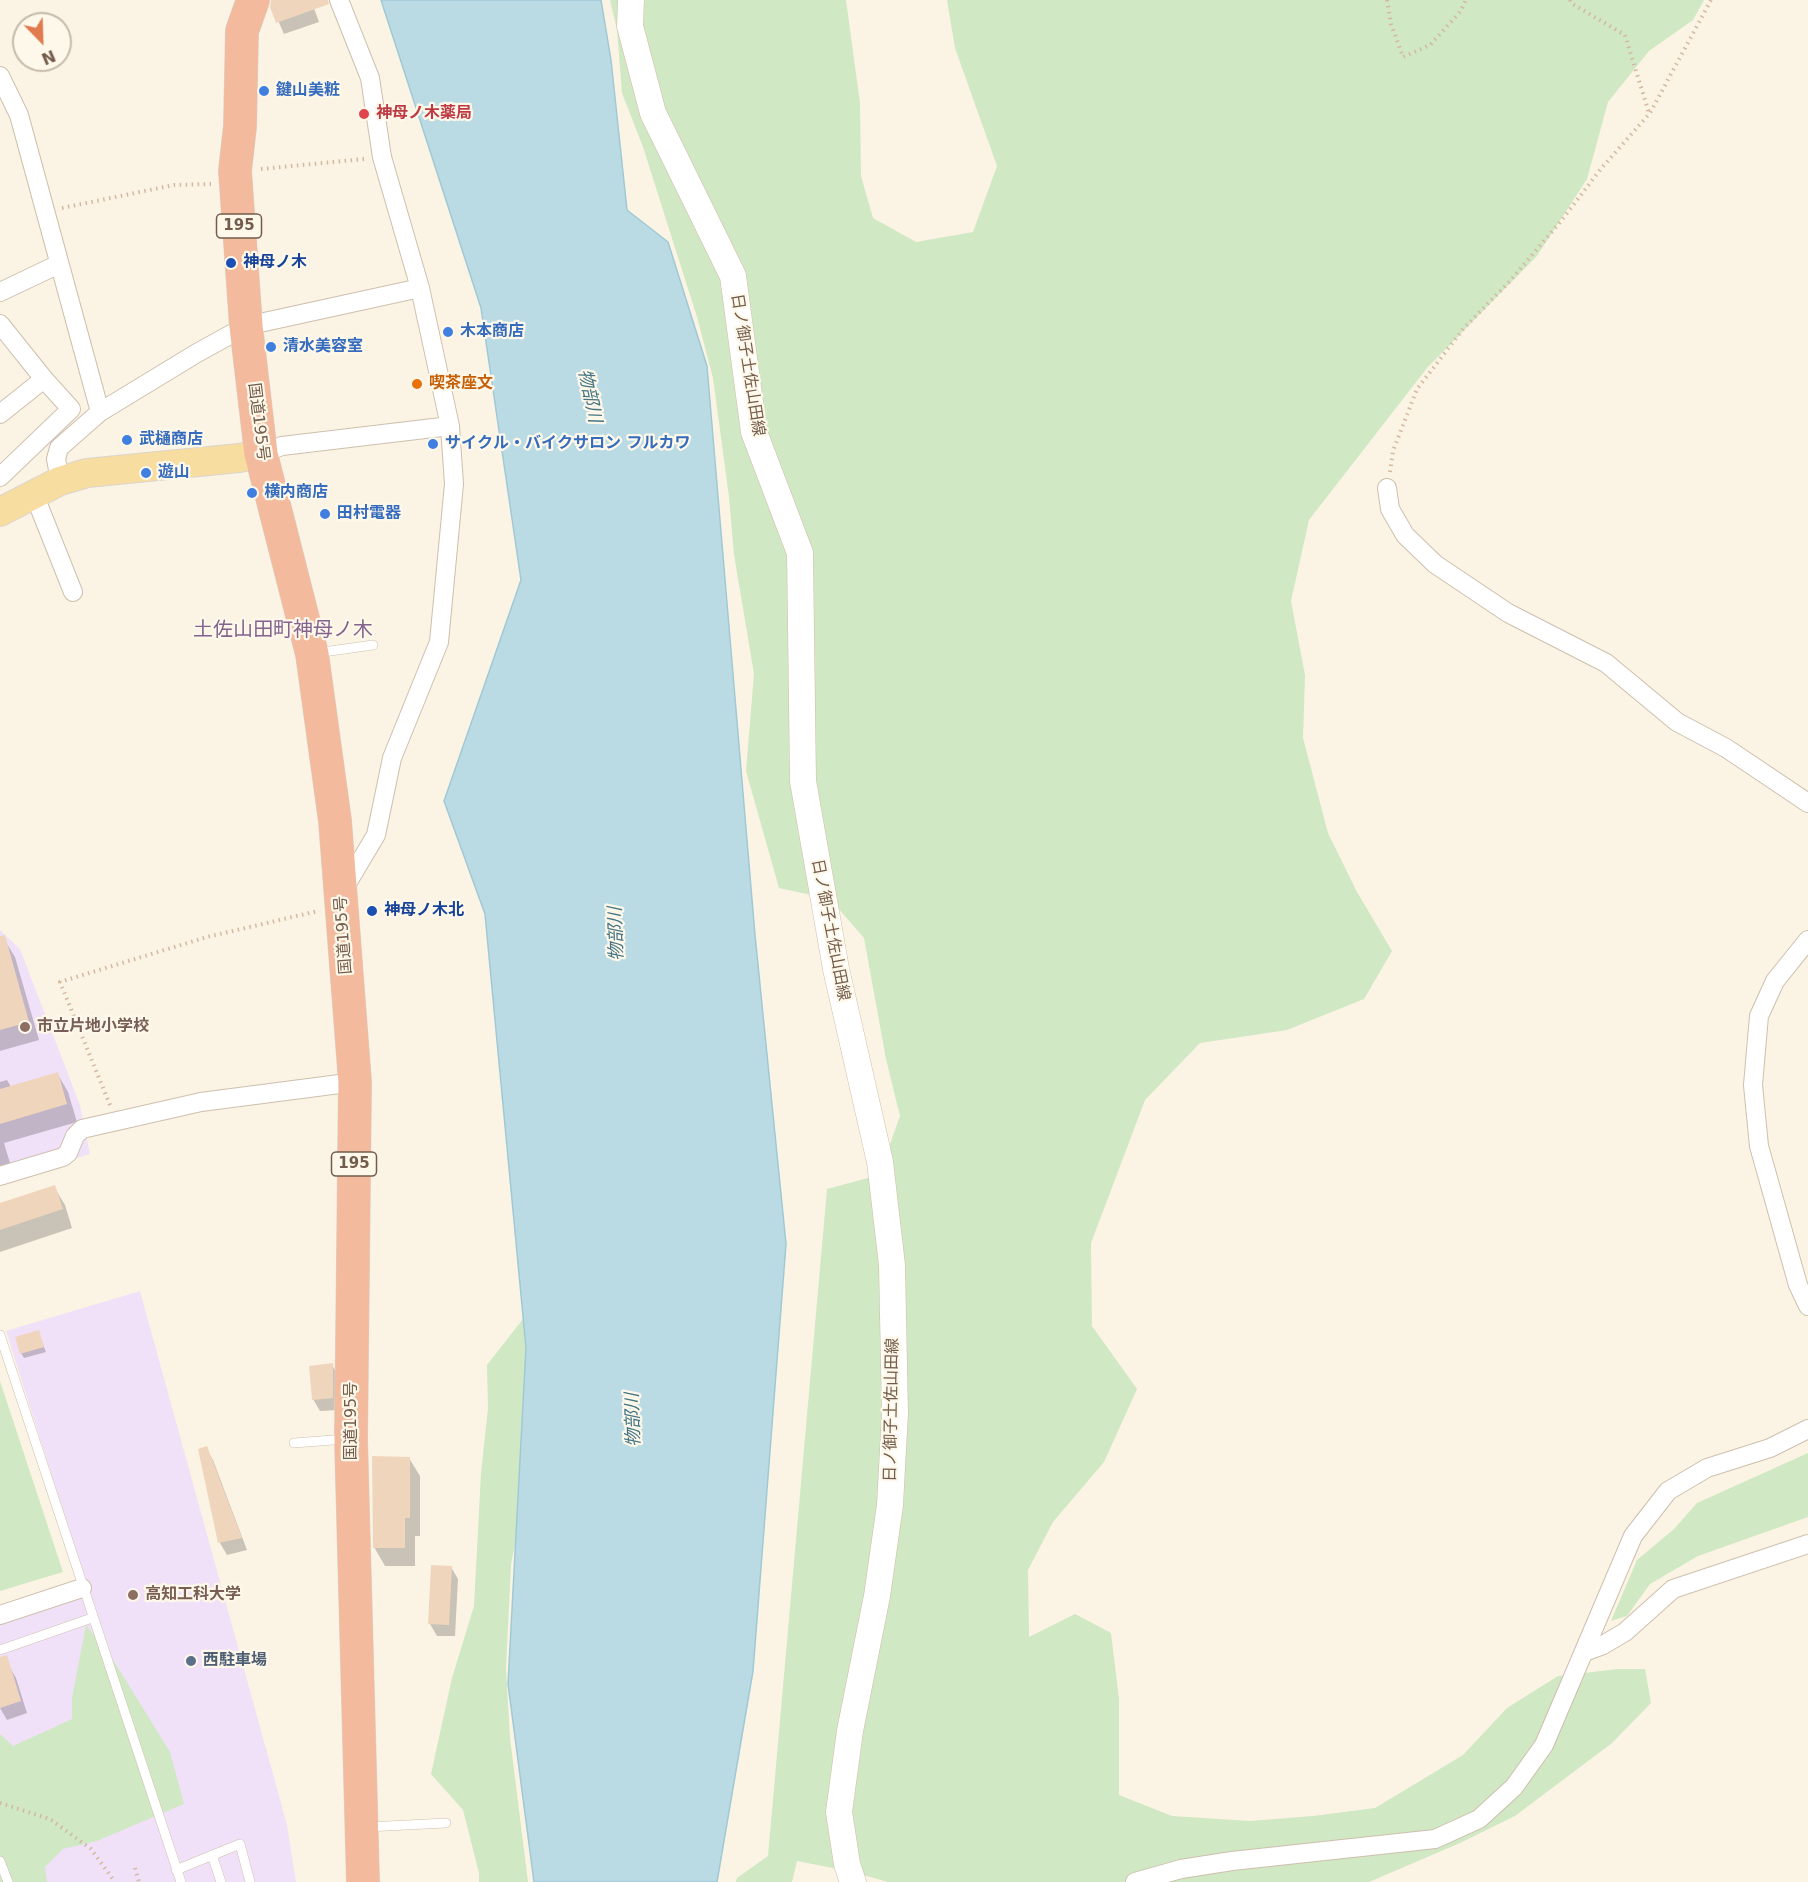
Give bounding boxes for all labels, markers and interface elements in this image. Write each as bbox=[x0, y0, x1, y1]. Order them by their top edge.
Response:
north arrow bbox=[12, 12, 72, 72]
text: N bbox=[39, 46, 58, 69]
place label: 鍵山美粧 bbox=[276, 81, 340, 101]
marker: 鍵山美粧 bbox=[257, 84, 271, 98]
place label: 神母ノ木薬局 bbox=[376, 104, 472, 124]
marker: 神母ノ木薬局 bbox=[357, 107, 371, 121]
road number: 195 bbox=[216, 214, 262, 238]
place label: 神母ノ木 bbox=[243, 253, 307, 273]
marker: 神母ノ木 bbox=[224, 256, 238, 270]
street label: 日ノ御子土佐山田線 bbox=[726, 292, 768, 438]
place label: 木本商店 bbox=[460, 322, 524, 342]
marker: 木本商店 bbox=[441, 325, 455, 339]
place label: 清水美容室 bbox=[283, 337, 363, 357]
marker: 清水美容室 bbox=[264, 340, 278, 354]
water label: 物部川 bbox=[573, 367, 605, 425]
place label: 喫茶座文 bbox=[429, 374, 493, 394]
marker: 喫茶座文 bbox=[410, 377, 424, 391]
street label: 国道195号 bbox=[244, 382, 272, 462]
place label: 武樋商店 bbox=[139, 430, 203, 450]
marker: 武樋商店 bbox=[120, 433, 134, 447]
place label: サイクル・バイクサロン フルカワ bbox=[445, 434, 691, 454]
marker: サイクル・バイクサロン フルカワ bbox=[426, 437, 440, 451]
place label: 遊山 bbox=[158, 463, 190, 483]
marker: 遊山 bbox=[139, 466, 153, 480]
place label: 横内商店 bbox=[264, 483, 328, 503]
marker: 横内商店 bbox=[245, 486, 259, 500]
place label: 田村電器 bbox=[337, 504, 401, 524]
marker: 田村電器 bbox=[318, 507, 332, 521]
district label: 土佐山田町神母ノ木 bbox=[193, 619, 373, 643]
street label: 日ノ御子土佐山田線 bbox=[807, 857, 853, 1003]
street label: 国道195号 bbox=[332, 895, 356, 975]
place label: 神母ノ木北 bbox=[384, 901, 464, 921]
marker: 神母ノ木北 bbox=[365, 904, 379, 918]
water label: 物部川 bbox=[605, 907, 629, 961]
place label: 市立片地小学校 bbox=[37, 1017, 149, 1037]
marker: 市立片地小学校 bbox=[18, 1020, 32, 1034]
road number: 195 bbox=[332, 1152, 376, 1176]
street label: 日ノ御子土佐山田線 bbox=[881, 1338, 903, 1482]
street label: 国道195号 bbox=[342, 1382, 362, 1460]
water label: 物部川 bbox=[622, 1393, 646, 1447]
place label: 高知工科大学 bbox=[145, 1585, 241, 1605]
marker: 高知工科大学 bbox=[126, 1588, 140, 1602]
place label: 西駐車場 bbox=[203, 1651, 267, 1671]
marker: 西駐車場 bbox=[184, 1654, 198, 1668]

